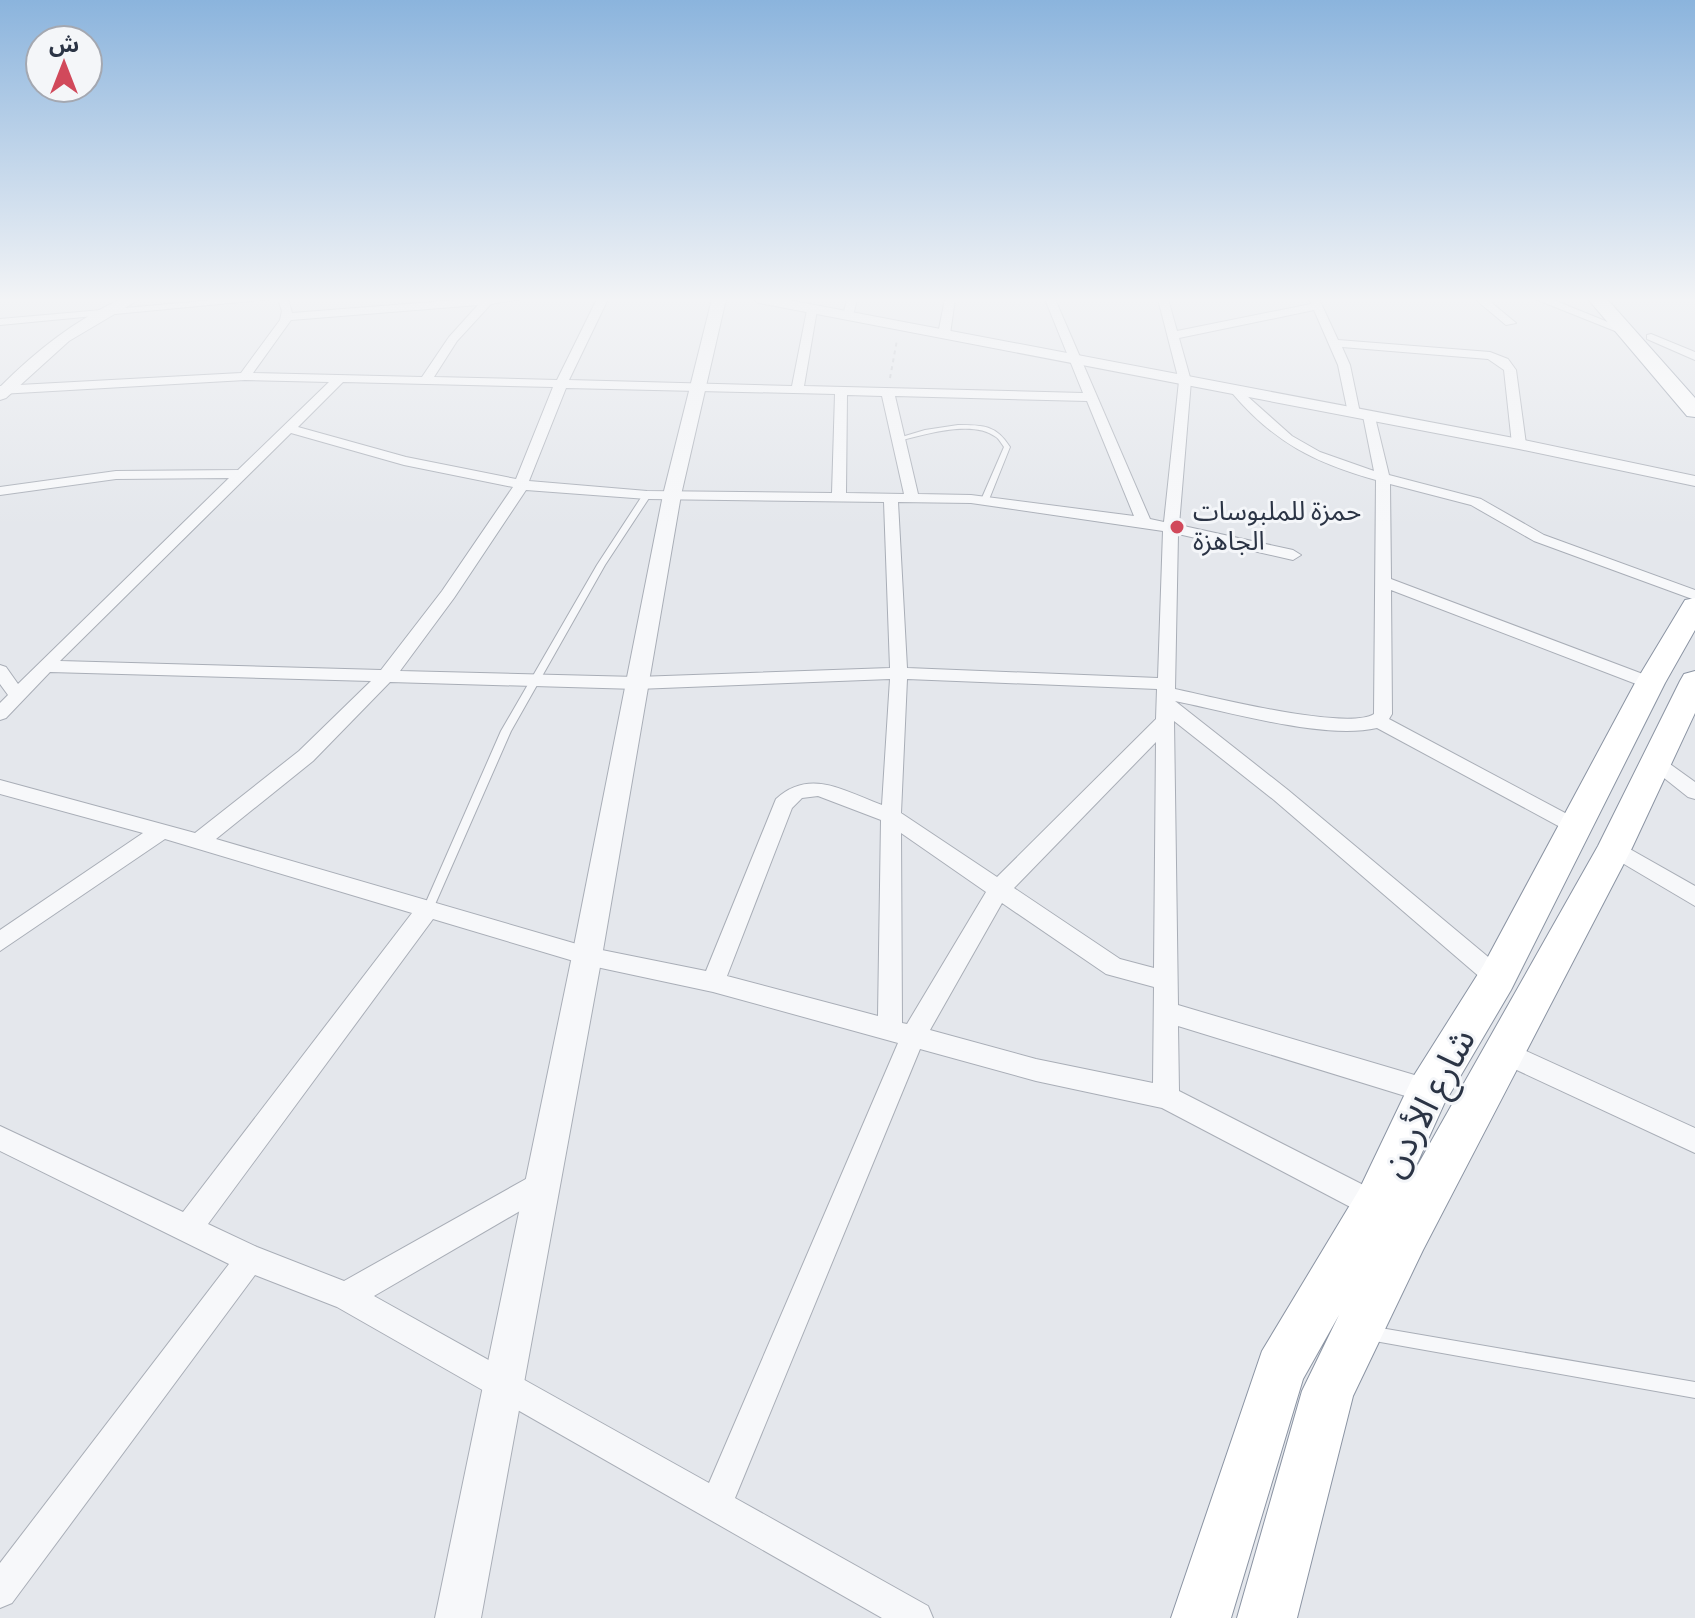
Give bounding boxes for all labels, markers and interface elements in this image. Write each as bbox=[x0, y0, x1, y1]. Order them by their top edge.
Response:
north arrow bbox=[24, 24, 104, 104]
text: ش bbox=[49, 31, 79, 58]
place label: حمزة للملبوسات الجاهزة bbox=[1193, 496, 1361, 558]
marker: حمزة للملبوسات الجاهزة bbox=[1168, 518, 1186, 536]
street label: شارع الأردن bbox=[1370, 1021, 1488, 1186]

